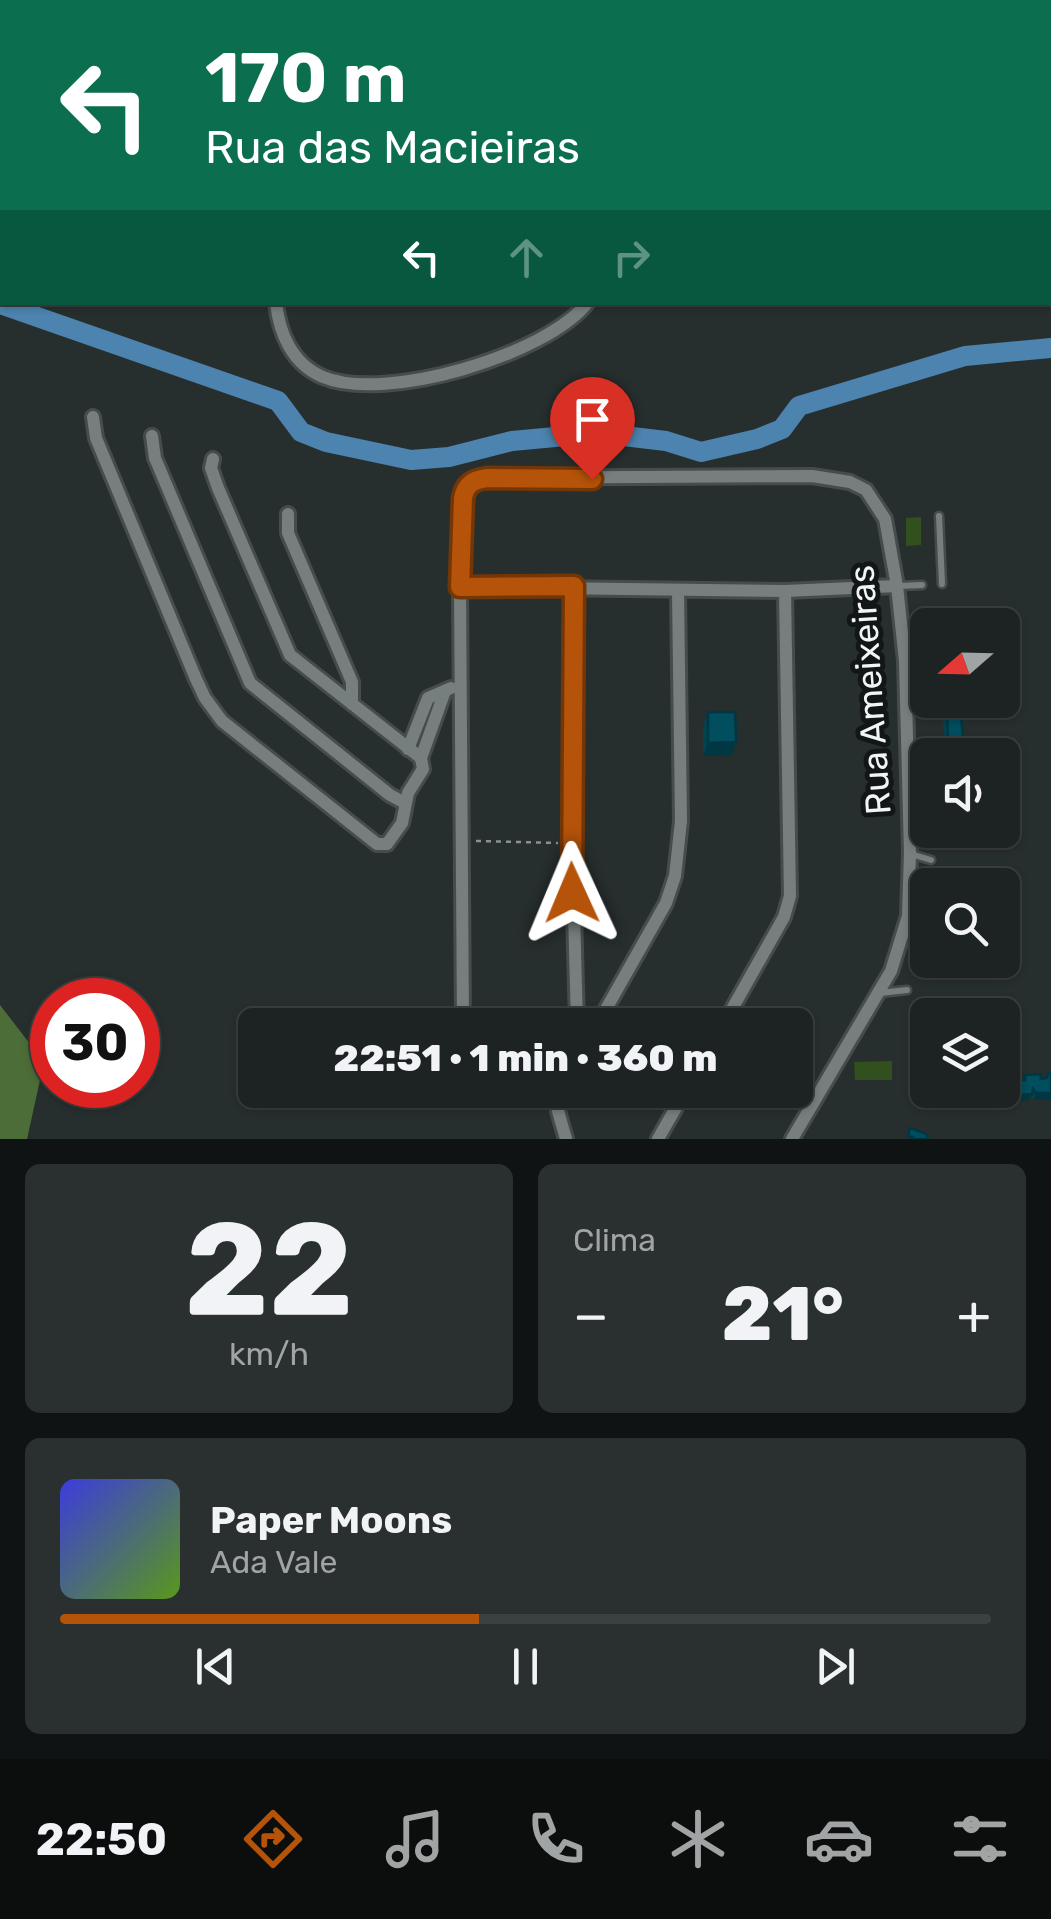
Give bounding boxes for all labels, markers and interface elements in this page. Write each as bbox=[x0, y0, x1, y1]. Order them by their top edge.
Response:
text: 170 m bbox=[205, 37, 407, 120]
icon: left bbox=[40, 40, 170, 170]
text: Rua das Macieiras bbox=[205, 121, 580, 174]
icon: left bbox=[394, 230, 449, 285]
icon: ahead bbox=[499, 230, 554, 285]
icon: right bbox=[604, 230, 659, 285]
pin bbox=[550, 377, 635, 480]
icon: arrive bbox=[565, 392, 620, 447]
street label: Rua Ameixeiras bbox=[840, 564, 900, 816]
north arrow bbox=[910, 608, 1020, 718]
map controls bbox=[910, 608, 1020, 1108]
button: sound bbox=[910, 738, 1020, 848]
position arrow bbox=[520, 841, 624, 945]
button: search bbox=[910, 868, 1020, 978]
speed limit sign: 30 bbox=[30, 978, 160, 1108]
button: layers bbox=[910, 998, 1020, 1108]
text: 22:51 · 1 min · 360 m bbox=[333, 1035, 718, 1081]
text: 22 bbox=[184, 1192, 354, 1347]
text: Clima bbox=[573, 1221, 656, 1259]
text: 21° bbox=[722, 1270, 844, 1359]
text: − bbox=[573, 1283, 609, 1348]
text: + bbox=[957, 1283, 991, 1348]
text: km/h bbox=[229, 1335, 309, 1373]
text: Paper Moons bbox=[210, 1497, 452, 1543]
text: Ada Vale bbox=[210, 1543, 337, 1581]
icon: previous bbox=[188, 1639, 243, 1694]
icon: pause bbox=[498, 1639, 553, 1694]
icon: next bbox=[808, 1639, 863, 1694]
icon: directions bbox=[238, 1804, 308, 1874]
icon: music bbox=[380, 1804, 450, 1874]
icon: phone bbox=[521, 1804, 591, 1874]
icon: climate bbox=[663, 1804, 733, 1874]
icon: car bbox=[804, 1804, 874, 1874]
icon: filters bbox=[945, 1804, 1015, 1874]
text: 22:50 bbox=[36, 1813, 167, 1866]

